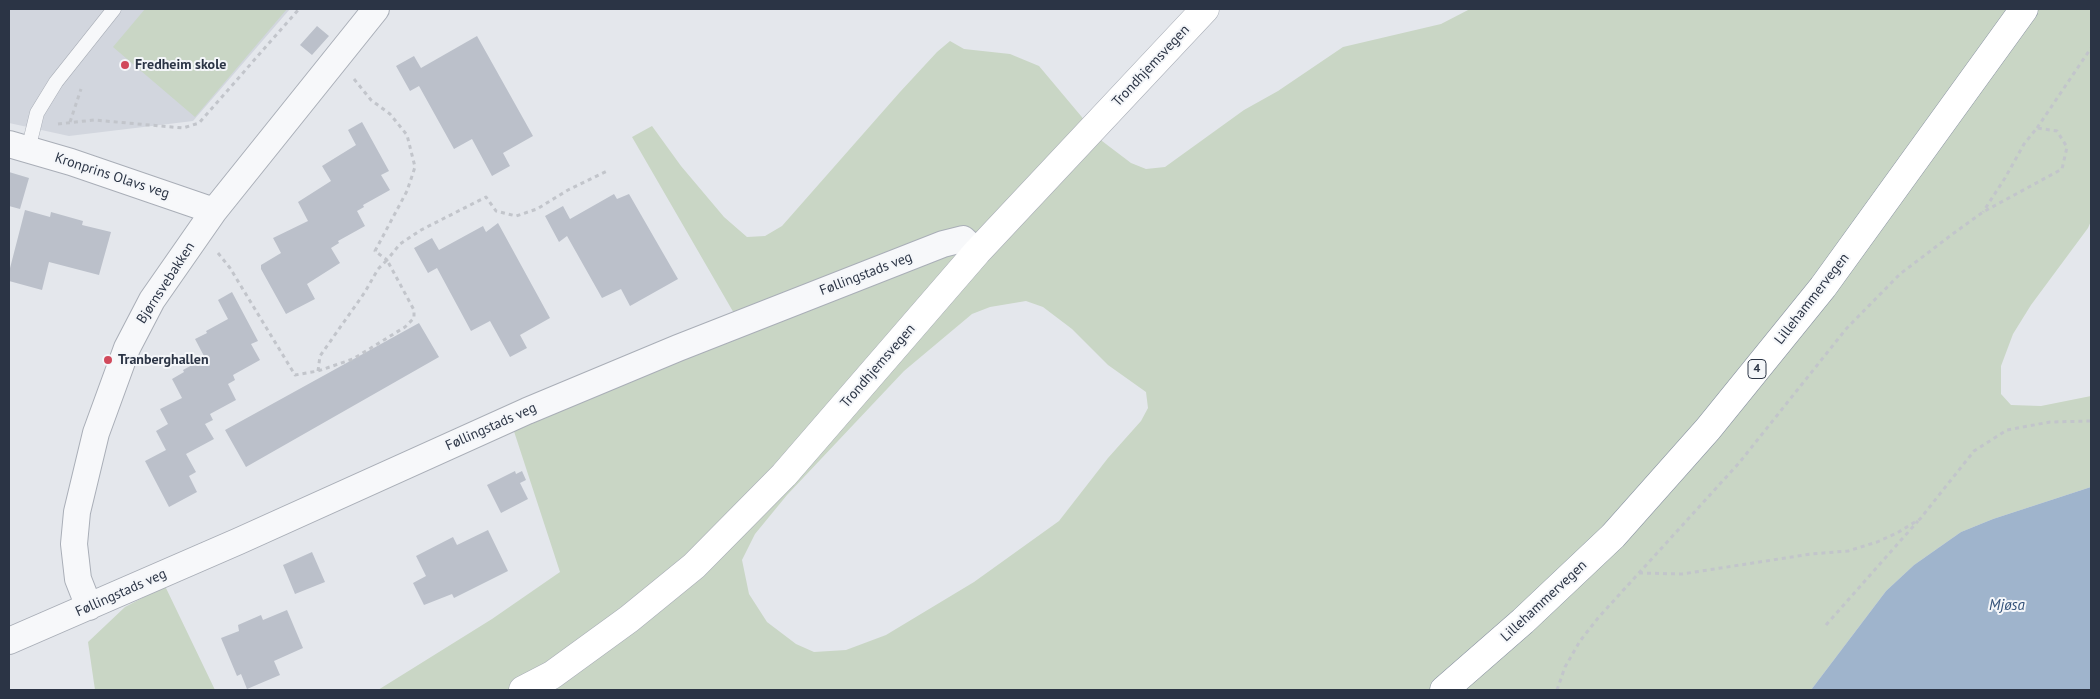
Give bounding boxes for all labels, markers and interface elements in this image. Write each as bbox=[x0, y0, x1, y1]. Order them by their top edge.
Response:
street label: Trondhjemsvegen bbox=[1109, 22, 1193, 110]
place label: Fredheim skole bbox=[135, 57, 226, 73]
marker: Fredheim skole bbox=[119, 59, 131, 71]
street label: Kronprins Olavs veg bbox=[53, 150, 171, 202]
street label: Bjørnsvebakken bbox=[133, 239, 199, 327]
street label: Føllingstads veg bbox=[817, 249, 915, 299]
street label: Lillehammervegen bbox=[1771, 250, 1853, 348]
street label: Trondhjemsvegen bbox=[837, 321, 919, 411]
place label: Tranberghallen bbox=[118, 352, 209, 368]
marker: Tranberghallen bbox=[102, 354, 114, 366]
road number: 4 bbox=[1748, 359, 1766, 378]
street label: Føllingstads veg bbox=[443, 399, 539, 455]
street label: Lillehammervegen bbox=[1498, 557, 1590, 645]
street label: Føllingstads veg bbox=[73, 565, 169, 621]
water label: Mjøsa bbox=[1989, 597, 2025, 615]

